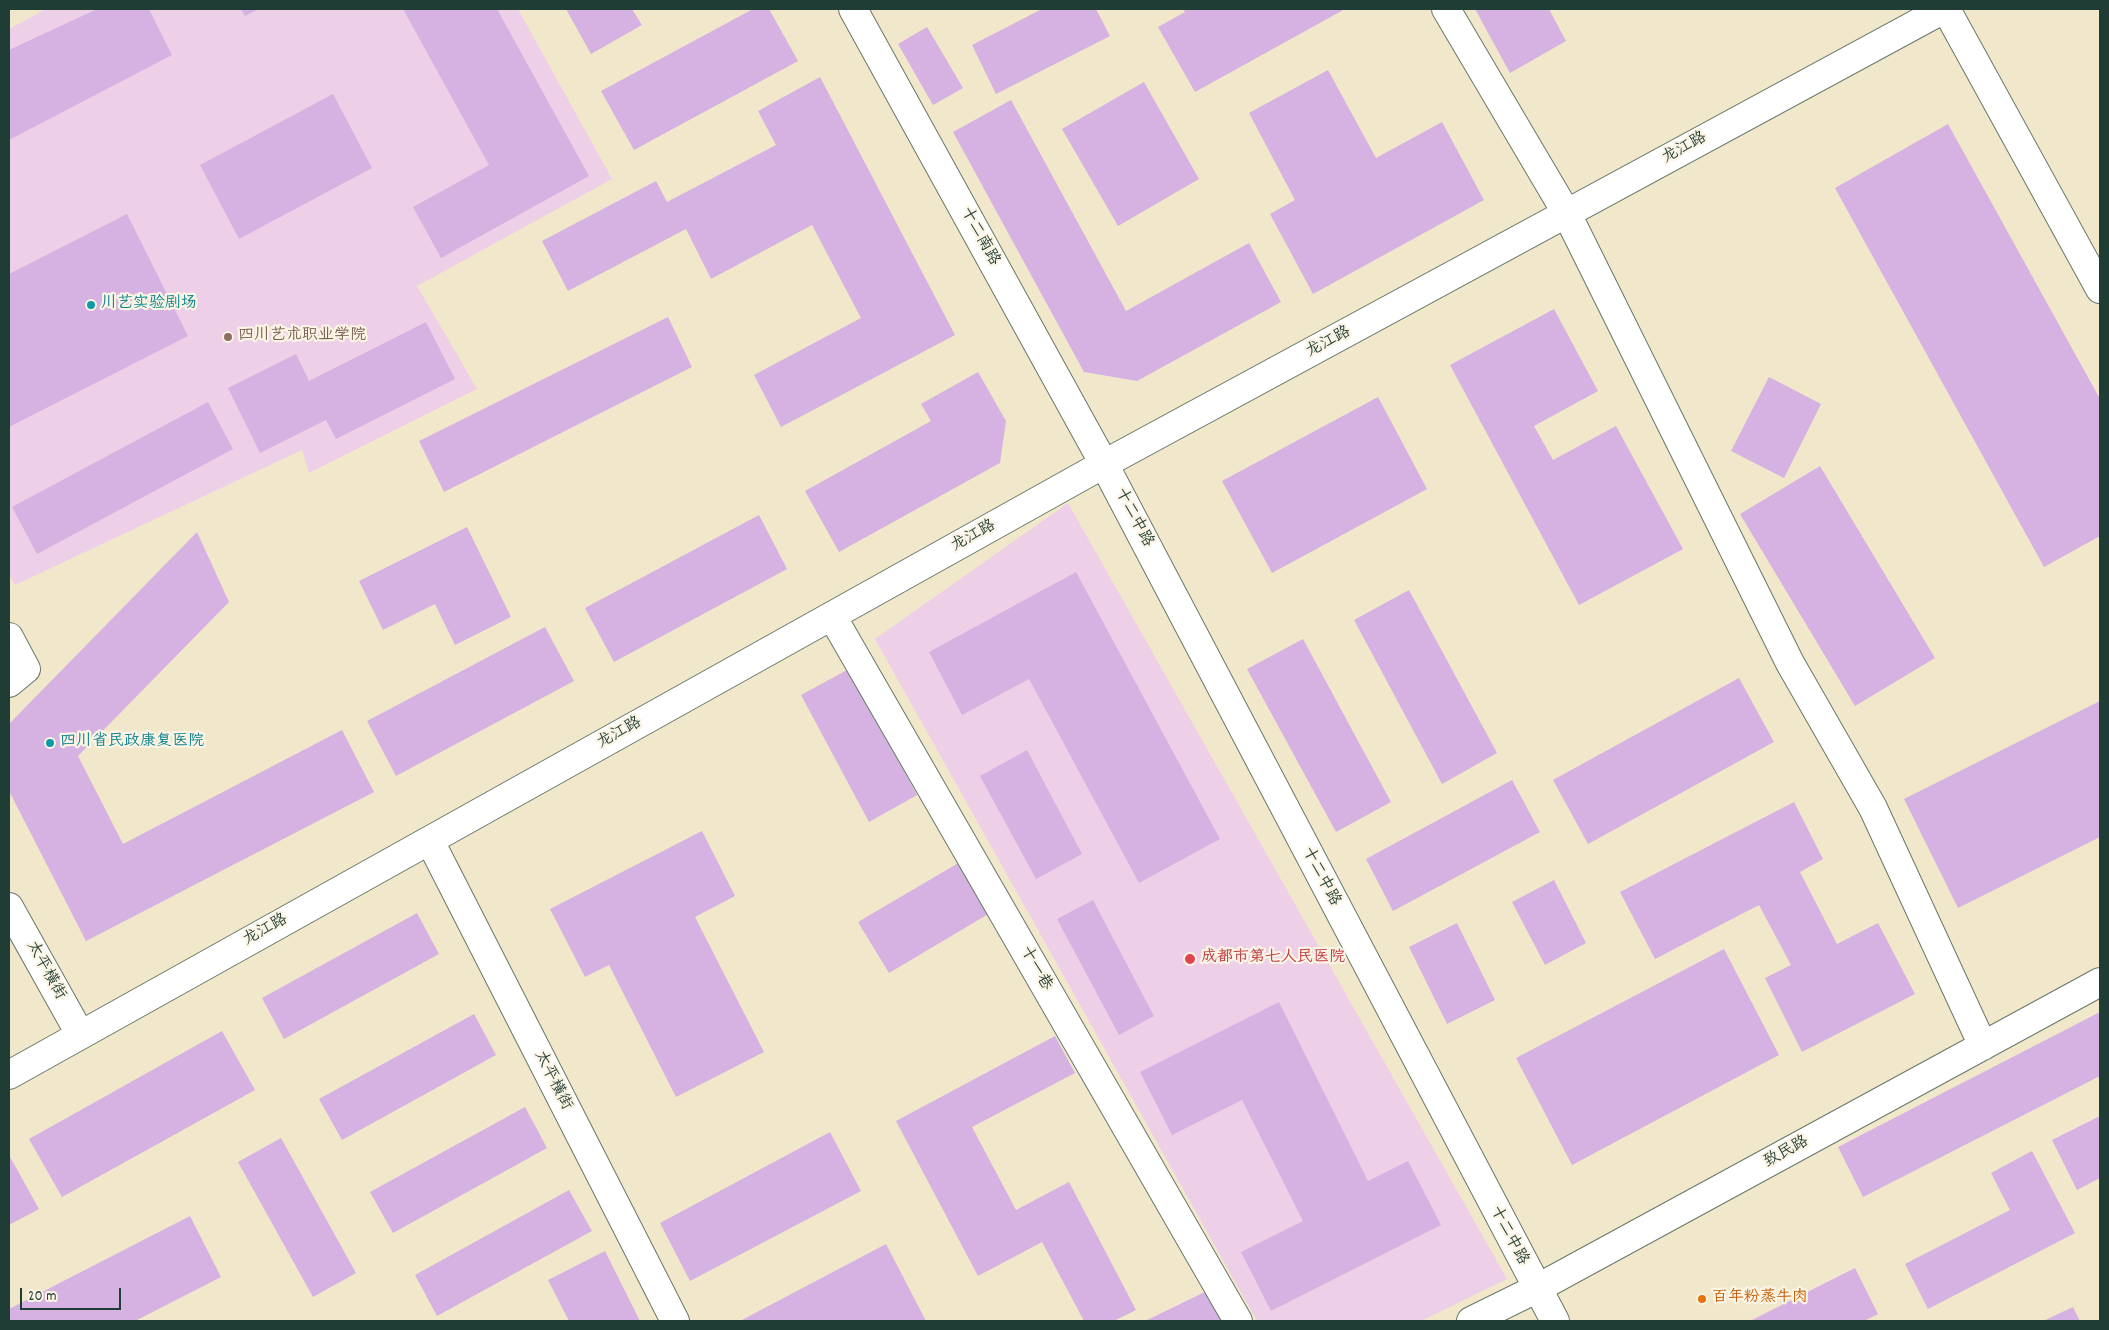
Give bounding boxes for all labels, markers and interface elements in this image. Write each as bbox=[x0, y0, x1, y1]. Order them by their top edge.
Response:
street label: 龙江路 bbox=[1659, 129, 1711, 169]
street label: 十二南路 bbox=[955, 204, 1003, 270]
place label: 川艺实验剧场 bbox=[101, 295, 197, 315]
marker: 川艺实验剧场 bbox=[85, 299, 97, 311]
street label: 龙江路 bbox=[1303, 323, 1355, 363]
place label: 四川艺术职业学院 bbox=[238, 327, 366, 347]
marker: 四川艺术职业学院 bbox=[222, 331, 234, 343]
street label: 十二中路 bbox=[1110, 485, 1156, 551]
street label: 龙江路 bbox=[948, 517, 1000, 557]
street label: 龙江路 bbox=[594, 714, 646, 754]
place label: 四川省民政康复医院 bbox=[60, 733, 204, 753]
marker: 四川省民政康复医院 bbox=[44, 737, 56, 749]
street label: 十二中路 bbox=[1297, 844, 1343, 910]
street label: 龙江路 bbox=[240, 911, 292, 951]
street label: 太平横街 bbox=[21, 938, 69, 1004]
street label: 十一巷 bbox=[1015, 943, 1055, 995]
place label: 成都市第七人民医院 bbox=[1201, 949, 1345, 969]
marker: 成都市第七人民医院 bbox=[1183, 952, 1197, 966]
street label: 太平横街 bbox=[529, 1048, 575, 1114]
street label: 致民路 bbox=[1761, 1133, 1813, 1173]
street label: 十二中路 bbox=[1485, 1203, 1531, 1269]
scale bar bbox=[22, 1278, 124, 1310]
text: 20 m bbox=[28, 1286, 56, 1308]
place label: 百年粉蒸牛肉 bbox=[1712, 1289, 1808, 1309]
marker: 百年粉蒸牛肉 bbox=[1696, 1293, 1708, 1305]

